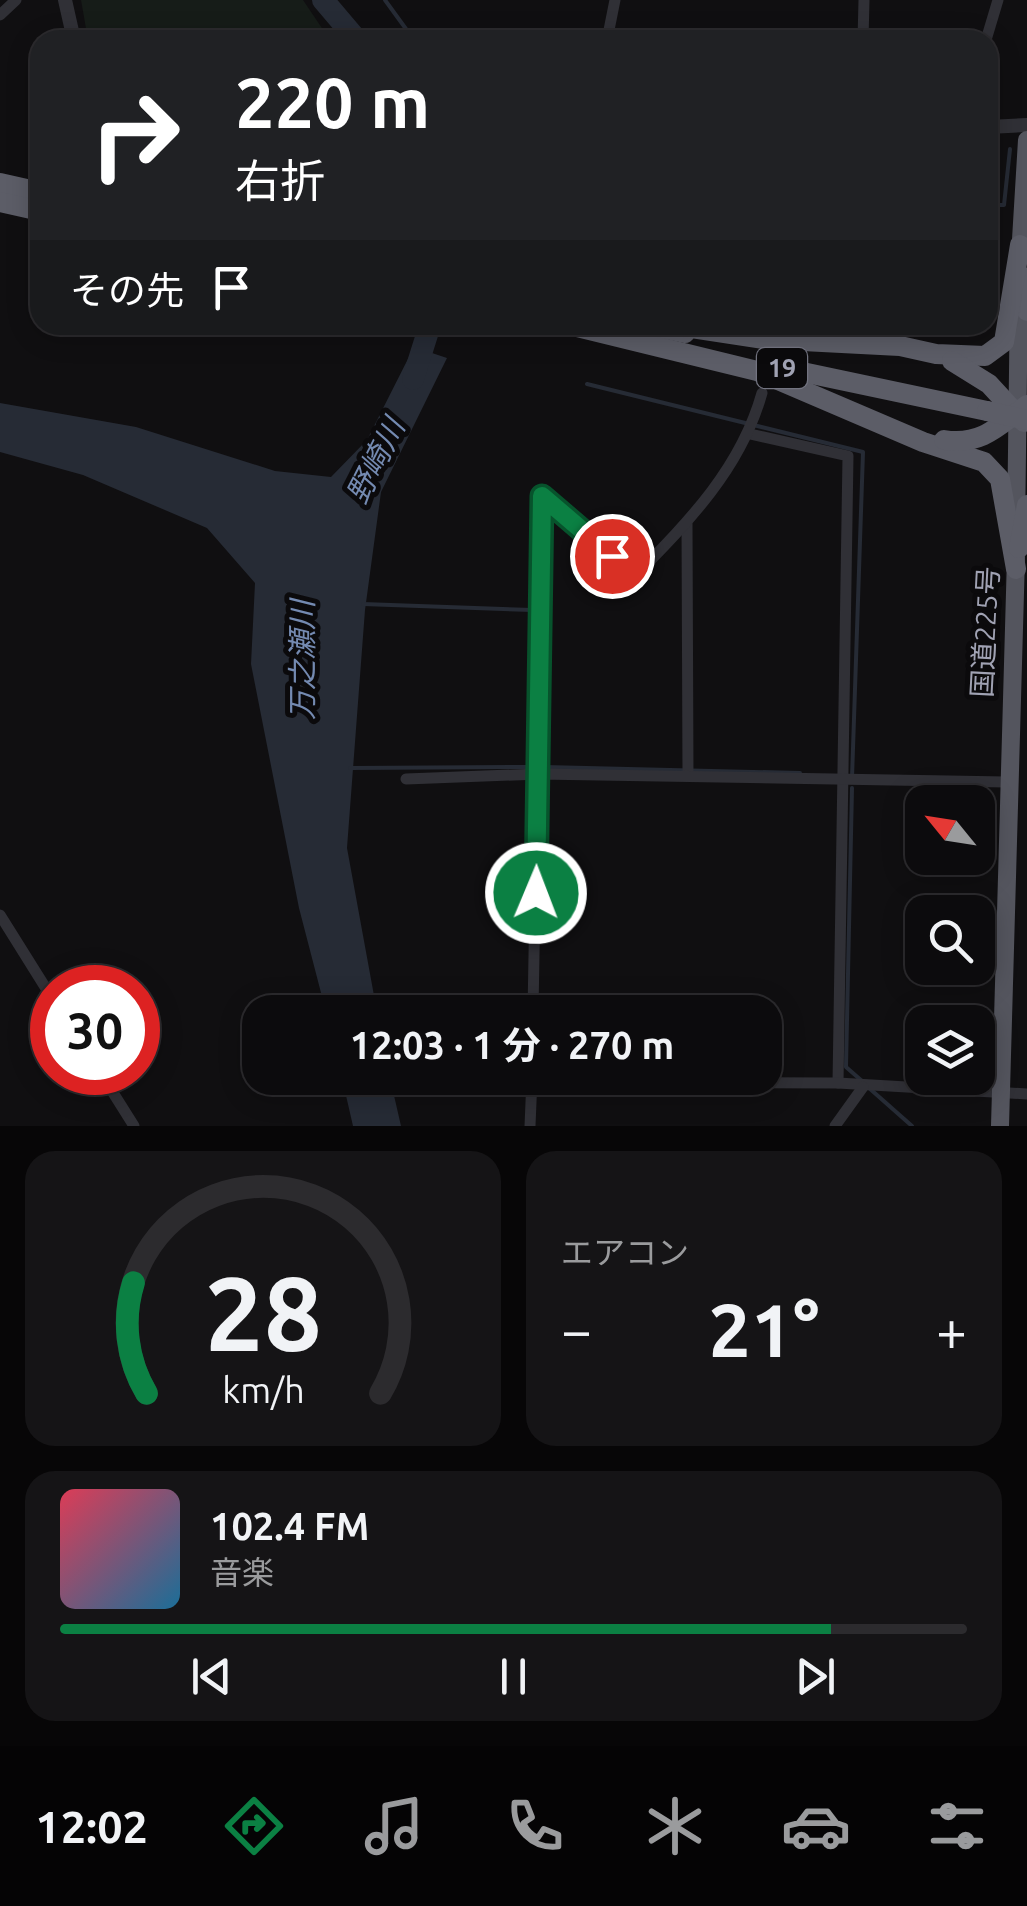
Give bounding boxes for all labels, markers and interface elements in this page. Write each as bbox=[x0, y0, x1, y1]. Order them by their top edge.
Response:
text: 220 m bbox=[235, 63, 430, 141]
icon: right bbox=[70, 70, 200, 200]
text: 右折 bbox=[235, 155, 325, 206]
icon: arrive bbox=[204, 260, 259, 315]
text: その先 bbox=[70, 269, 184, 311]
road number: 19 bbox=[757, 348, 807, 388]
water label: 野崎川 bbox=[340, 410, 412, 508]
pin bbox=[570, 514, 655, 599]
icon: arrive bbox=[585, 529, 640, 584]
street label: 国道225号 bbox=[966, 566, 1003, 698]
water label: 万之瀬川 bbox=[285, 597, 319, 720]
north arrow bbox=[905, 785, 995, 875]
map controls bbox=[905, 785, 995, 1095]
position arrow bbox=[484, 841, 588, 945]
button: search bbox=[905, 895, 995, 985]
speed limit sign: 30 bbox=[30, 965, 160, 1095]
button: layers bbox=[905, 1005, 995, 1095]
text: 12:03 · 1 分 · 270 m bbox=[350, 1024, 674, 1066]
text: エアコン bbox=[561, 1234, 689, 1270]
text: 28 bbox=[204, 1254, 322, 1371]
text: 21° bbox=[708, 1287, 820, 1371]
text: − bbox=[561, 1299, 592, 1360]
text: + bbox=[936, 1299, 967, 1360]
text: km/h bbox=[222, 1370, 304, 1410]
text: 102.4 FM bbox=[210, 1505, 369, 1547]
text: 音楽 bbox=[210, 1554, 274, 1590]
icon: previous bbox=[184, 1649, 239, 1704]
icon: pause bbox=[486, 1649, 541, 1704]
icon: next bbox=[788, 1649, 843, 1704]
icon: directions bbox=[219, 1791, 289, 1861]
icon: music bbox=[359, 1791, 429, 1861]
icon: phone bbox=[500, 1791, 570, 1861]
icon: climate bbox=[640, 1791, 710, 1861]
icon: car bbox=[781, 1791, 851, 1861]
icon: filters bbox=[922, 1791, 992, 1861]
text: 12:02 bbox=[35, 1801, 148, 1852]

